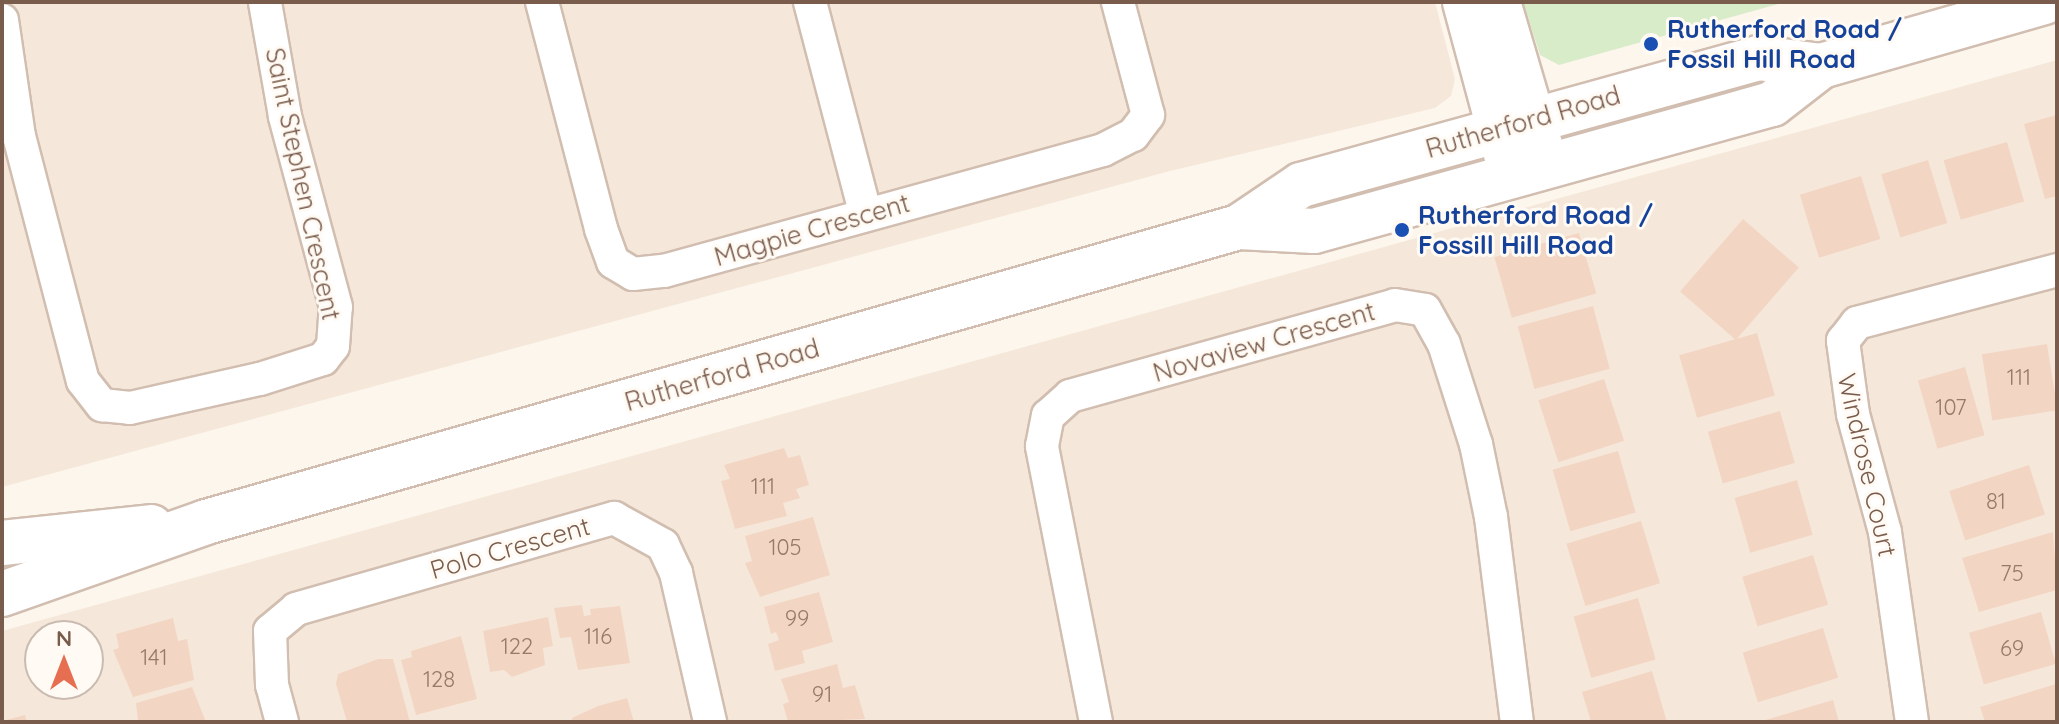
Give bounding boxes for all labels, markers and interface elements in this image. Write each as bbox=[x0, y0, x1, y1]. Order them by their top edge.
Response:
place label: Rutherford Road / Fossil Hill Road bbox=[1667, 13, 1902, 74]
marker: Rutherford Road / Fossil Hill Road bbox=[1642, 35, 1660, 53]
street label: Saint Stephen Crescent bbox=[259, 45, 347, 323]
street label: Rutherford Road bbox=[1422, 79, 1624, 165]
street label: Magpie Crescent bbox=[711, 187, 913, 273]
place label: Rutherford Road / Fossill Hill Road bbox=[1418, 199, 1653, 260]
marker: Rutherford Road / Fossill Hill Road bbox=[1393, 221, 1411, 239]
street label: Novaview Crescent bbox=[1149, 295, 1379, 389]
street label: Rutherford Road bbox=[621, 332, 823, 418]
house number: 111 bbox=[2007, 365, 2031, 391]
street label: Windrose Court bbox=[1831, 370, 1903, 560]
house number: 107 bbox=[1935, 395, 1967, 421]
house number: 111 bbox=[751, 474, 775, 500]
house number: 81 bbox=[1986, 489, 2006, 515]
street label: Polo Crescent bbox=[427, 510, 593, 586]
house number: 105 bbox=[768, 535, 802, 561]
house number: 75 bbox=[2000, 561, 2024, 587]
house number: 99 bbox=[785, 606, 809, 632]
north arrow bbox=[24, 620, 104, 700]
text: N bbox=[56, 624, 72, 652]
house number: 116 bbox=[584, 624, 612, 650]
house number: 122 bbox=[501, 634, 533, 660]
house number: 69 bbox=[2000, 636, 2024, 662]
house number: 141 bbox=[140, 645, 168, 671]
house number: 128 bbox=[423, 667, 455, 693]
house number: 91 bbox=[812, 682, 832, 708]

